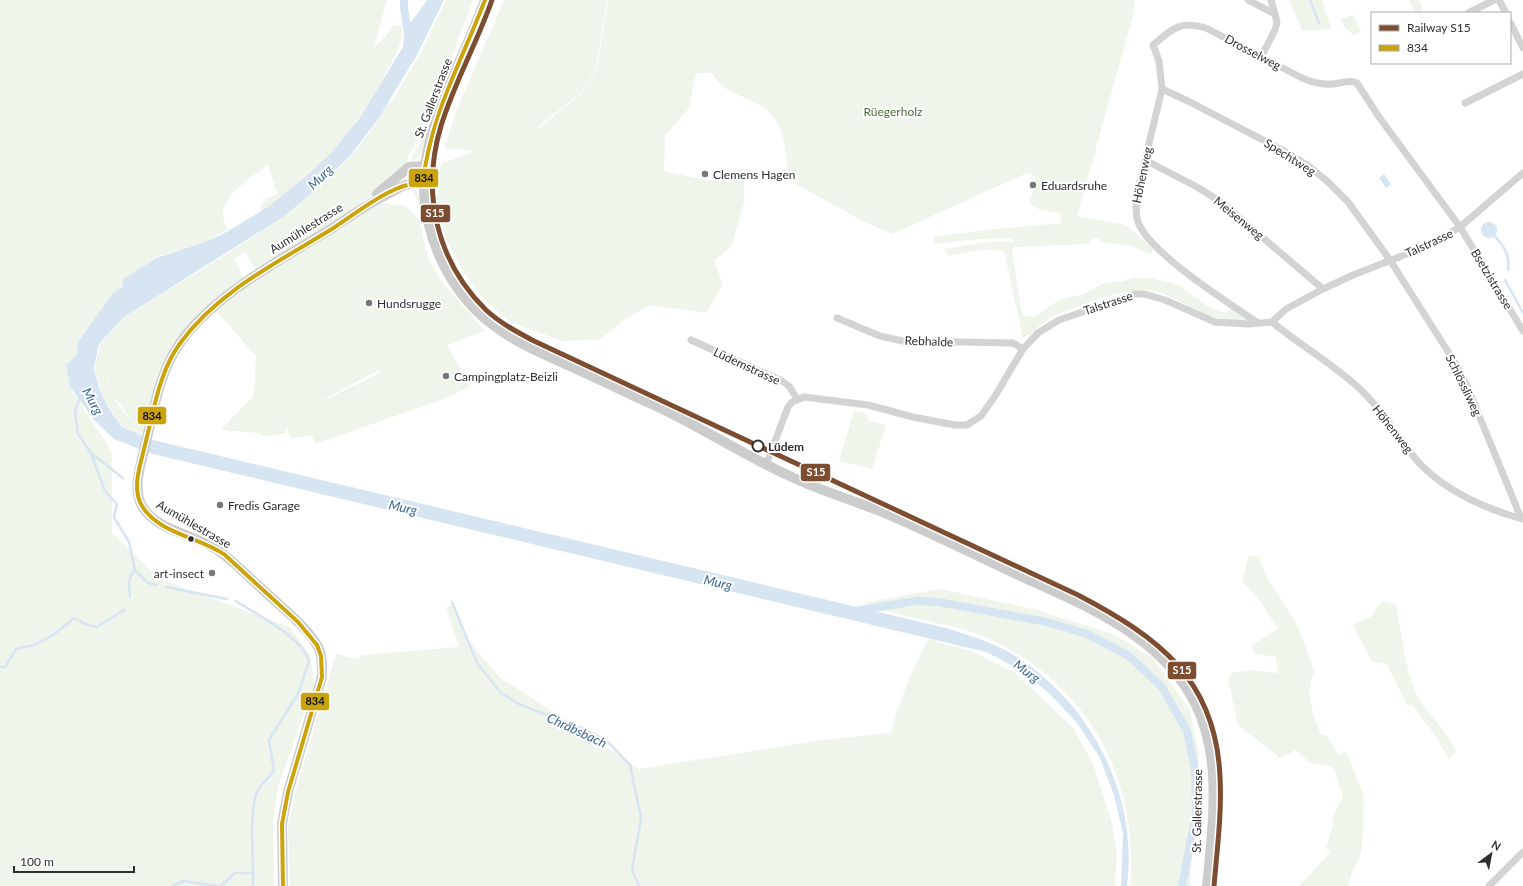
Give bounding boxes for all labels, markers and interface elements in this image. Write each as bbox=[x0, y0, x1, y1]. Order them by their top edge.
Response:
legend bbox=[1371, 12, 1511, 64]
text: Railway S15 bbox=[1407, 20, 1471, 35]
street label: Drosselweg bbox=[1222, 31, 1284, 73]
text: 834 bbox=[1407, 40, 1428, 55]
street label: St. Gallerstrasse bbox=[411, 56, 455, 140]
park label: Rüegerholz bbox=[864, 104, 923, 119]
street label: Spechtweg bbox=[1261, 135, 1319, 179]
street label: Höhenweg bbox=[1129, 145, 1155, 205]
water label: Murg bbox=[304, 161, 336, 193]
place label: Clemens Hagen bbox=[713, 167, 795, 182]
line badge: 834 bbox=[408, 168, 439, 188]
marker: Clemens Hagen bbox=[700, 169, 710, 179]
text: 834 bbox=[414, 171, 434, 184]
place label: Eduardsruhe bbox=[1041, 178, 1107, 193]
marker: Eduardsruhe bbox=[1028, 180, 1038, 190]
street label: Meisenweg bbox=[1211, 193, 1267, 243]
street label: Aumühlestrasse bbox=[267, 199, 345, 257]
line badge: S15 bbox=[420, 204, 451, 223]
text: S15 bbox=[426, 206, 444, 219]
street label: Talstrasse bbox=[1403, 225, 1455, 261]
street label: Bsetzistrasse bbox=[1468, 246, 1516, 312]
street label: Talstrasse bbox=[1081, 288, 1135, 318]
place label: Hundsrugge bbox=[377, 296, 441, 311]
marker: Hundsrugge bbox=[364, 298, 374, 308]
street label: Rebhalde bbox=[904, 333, 954, 349]
street label: Lüdemstrasse bbox=[711, 344, 783, 388]
street label: Schlössliweg bbox=[1443, 352, 1485, 418]
place label: Campingplatz-Beizli bbox=[454, 369, 558, 384]
marker: Campingplatz-Beizli bbox=[441, 371, 451, 381]
water label: Murg bbox=[79, 385, 107, 418]
street label: Höhenweg bbox=[1369, 402, 1417, 456]
line badge: 834 bbox=[137, 406, 167, 425]
text: 834 bbox=[142, 409, 162, 422]
marker: Lüdem bbox=[751, 439, 765, 453]
place label: Lüdem bbox=[768, 439, 804, 454]
line badge: S15 bbox=[800, 463, 831, 482]
text: S15 bbox=[807, 465, 825, 478]
water label: Murg bbox=[387, 496, 419, 518]
street label: Aumühlestrasse bbox=[154, 497, 234, 551]
place label: Fredis Garage bbox=[228, 498, 300, 513]
marker: Fredis Garage bbox=[215, 500, 225, 510]
unlabelled marker bbox=[186, 534, 196, 544]
place label: art-insect bbox=[154, 566, 205, 581]
marker: art-insect bbox=[207, 568, 217, 578]
water label: Murg bbox=[702, 571, 734, 593]
water label: Murg bbox=[1011, 656, 1044, 686]
line badge: S15 bbox=[1167, 661, 1197, 680]
text: S15 bbox=[1173, 663, 1191, 676]
line badge: 834 bbox=[300, 692, 330, 711]
text: 834 bbox=[305, 694, 325, 707]
water label: Chräbsbach bbox=[545, 709, 610, 751]
street label: St. Gallerstrasse bbox=[1189, 769, 1205, 853]
north arrow bbox=[1471, 834, 1511, 874]
text: N bbox=[1490, 837, 1504, 853]
scale bar bbox=[14, 848, 134, 874]
text: 100 m bbox=[20, 854, 54, 869]

